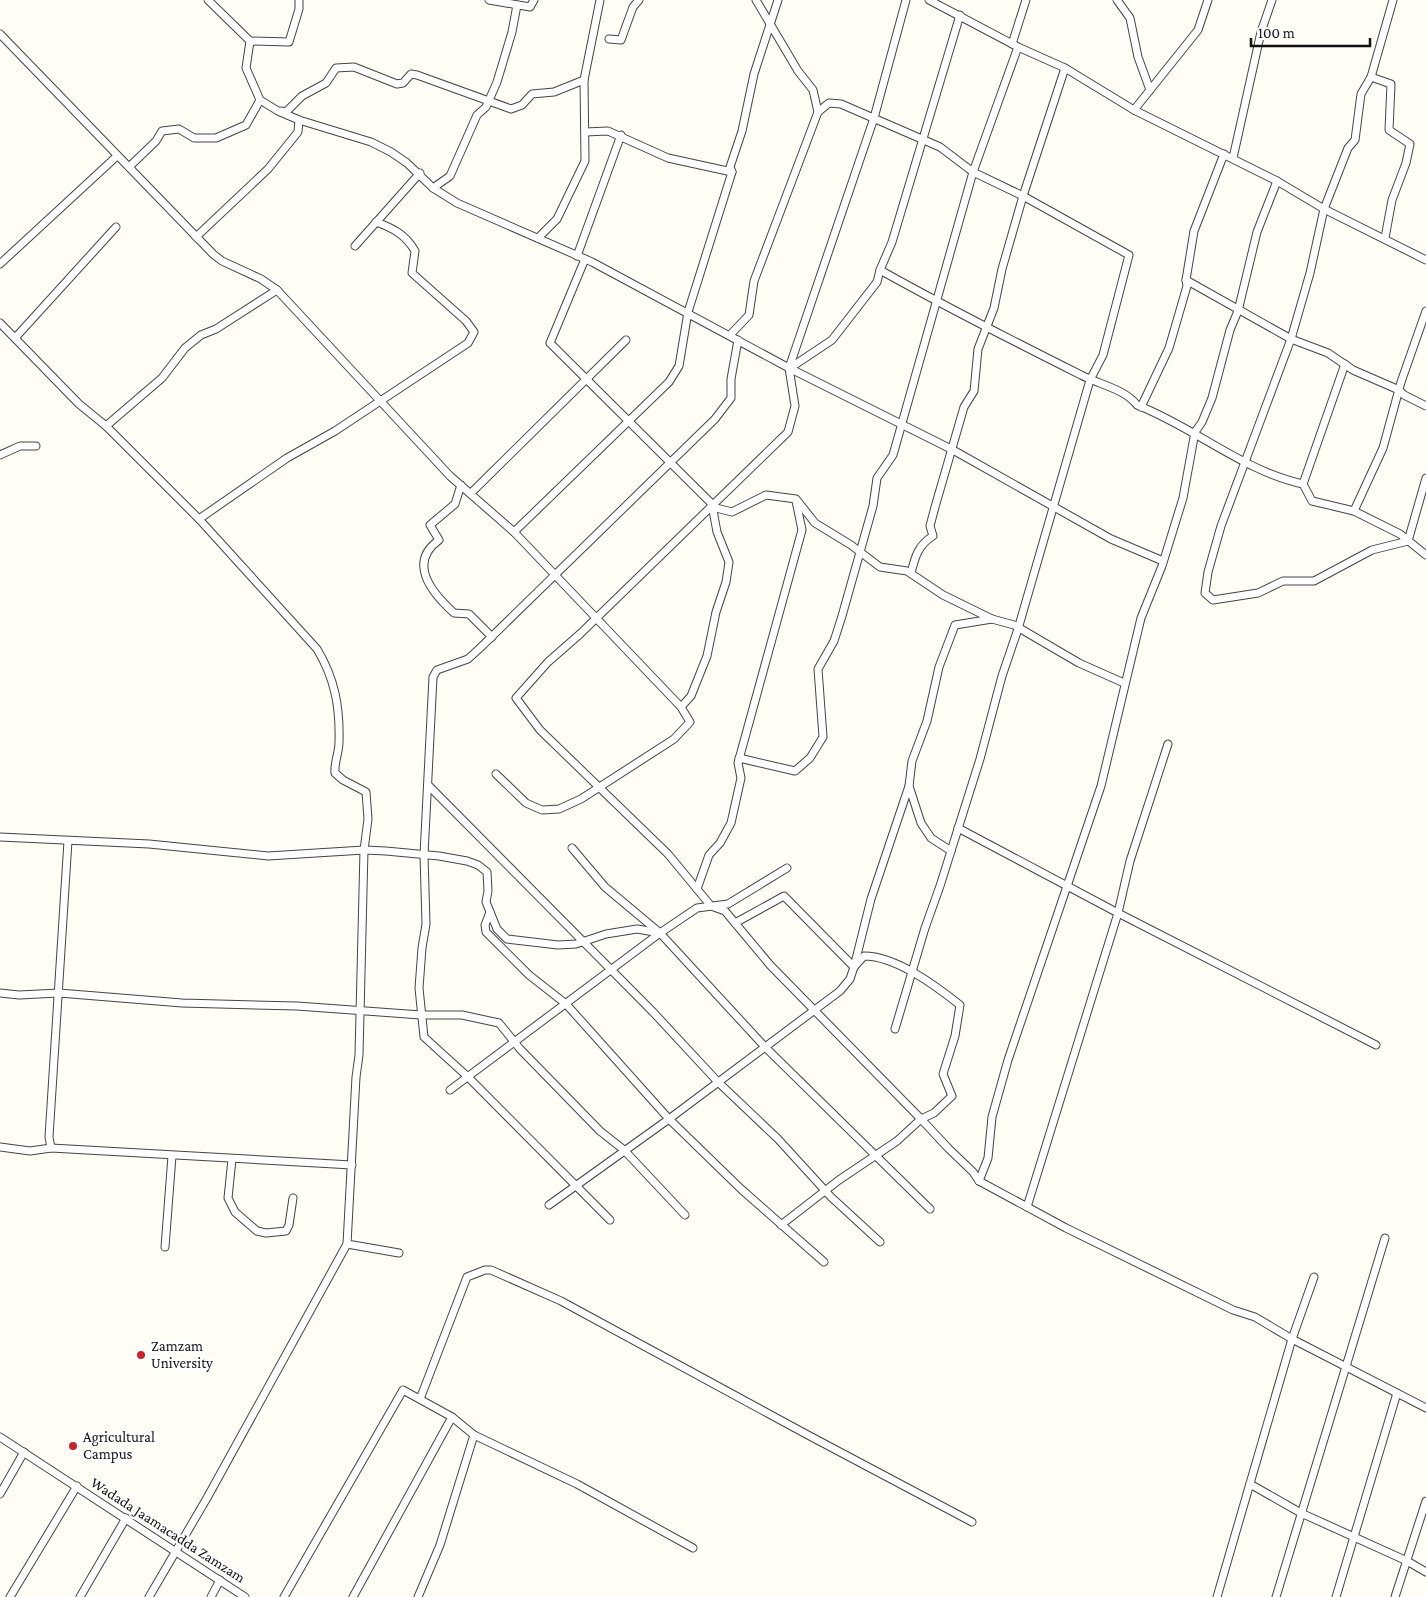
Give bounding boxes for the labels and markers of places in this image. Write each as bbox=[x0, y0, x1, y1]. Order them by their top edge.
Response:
place label: Zamzam University bbox=[151, 1338, 213, 1372]
marker: Zamzam University bbox=[135, 1349, 147, 1361]
place label: Agricultural Campus bbox=[83, 1429, 155, 1463]
marker: Agricultural Campus bbox=[67, 1440, 79, 1452]

